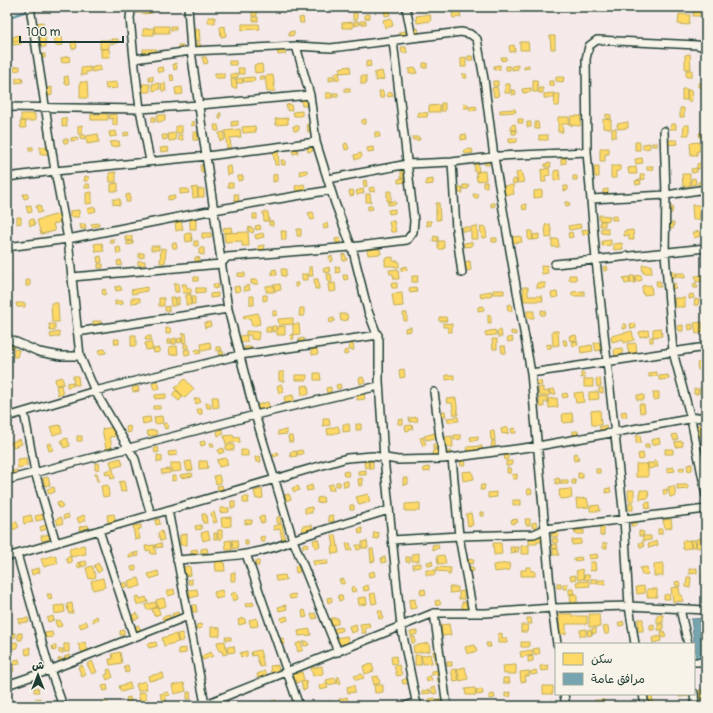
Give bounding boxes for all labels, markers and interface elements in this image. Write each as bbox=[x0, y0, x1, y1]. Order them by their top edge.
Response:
scale bar bbox=[20, 18, 123, 44]
text: 100 m bbox=[26, 25, 61, 40]
legend bbox=[555, 643, 695, 695]
text: سكن bbox=[591, 652, 613, 667]
north arrow bbox=[18, 655, 58, 695]
text: ش bbox=[32, 659, 44, 672]
text: مرافق عامة bbox=[591, 672, 645, 687]

